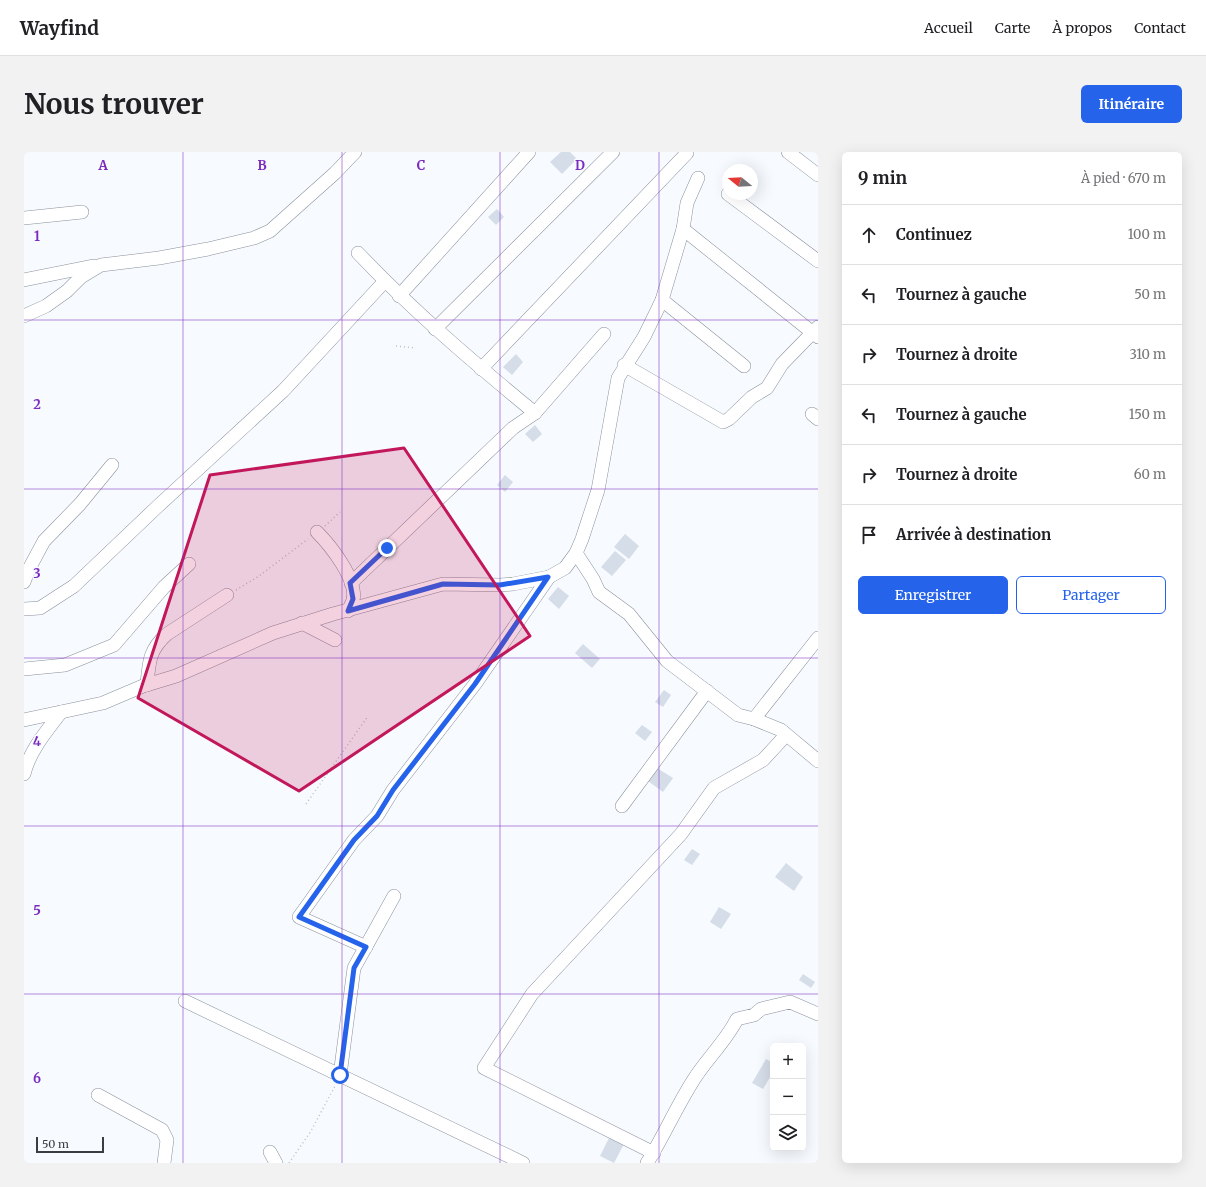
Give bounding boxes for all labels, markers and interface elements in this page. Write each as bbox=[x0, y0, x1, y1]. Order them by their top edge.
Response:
text: Wayfind bbox=[20, 16, 99, 40]
text: Accueil bbox=[924, 19, 973, 37]
text: Carte bbox=[995, 19, 1030, 37]
text: À propos bbox=[1052, 19, 1112, 37]
text: Contact bbox=[1134, 19, 1186, 37]
button: Itinéraire bbox=[1081, 85, 1182, 123]
text: Nous trouver bbox=[24, 86, 204, 122]
text: A bbox=[97, 157, 108, 174]
text: B bbox=[257, 157, 267, 174]
text: C bbox=[417, 157, 426, 174]
text: D bbox=[575, 157, 585, 174]
north arrow bbox=[722, 164, 758, 200]
text: 9 min bbox=[858, 167, 907, 189]
text: À pied · 670 m bbox=[1081, 170, 1166, 187]
icon: ahead bbox=[858, 224, 880, 246]
text: Continuez bbox=[896, 225, 972, 244]
text: 100 m bbox=[1128, 226, 1166, 243]
text: 1 bbox=[34, 228, 40, 245]
icon: left bbox=[858, 284, 880, 306]
text: Tournez à gauche bbox=[896, 285, 1027, 304]
text: 50 m bbox=[1134, 286, 1166, 303]
icon: right bbox=[858, 344, 880, 366]
text: Tournez à droite bbox=[896, 345, 1017, 364]
text: 310 m bbox=[1129, 346, 1166, 363]
text: 2 bbox=[33, 396, 41, 413]
icon: left bbox=[858, 404, 880, 426]
text: Tournez à gauche bbox=[896, 405, 1027, 424]
text: 150 m bbox=[1129, 406, 1166, 423]
icon: right bbox=[858, 464, 880, 486]
text: Tournez à droite bbox=[896, 465, 1017, 484]
text: 60 m bbox=[1134, 466, 1166, 483]
icon: arrive bbox=[858, 524, 880, 546]
text: Arrivée à destination bbox=[896, 525, 1051, 544]
route end bbox=[378, 539, 396, 557]
text: 3 bbox=[33, 565, 41, 582]
button: Enregistrer bbox=[858, 576, 1008, 614]
button: Partager bbox=[1016, 576, 1166, 614]
text: 4 bbox=[33, 733, 42, 750]
text: 5 bbox=[33, 902, 41, 919]
map controls bbox=[770, 1043, 806, 1151]
button: + bbox=[770, 1043, 806, 1079]
route start bbox=[331, 1066, 349, 1084]
text: 6 bbox=[33, 1070, 41, 1087]
button: − bbox=[770, 1079, 806, 1115]
button: layers bbox=[770, 1115, 806, 1151]
scale bar bbox=[36, 1135, 104, 1154]
text: 50 m bbox=[42, 1137, 69, 1151]

